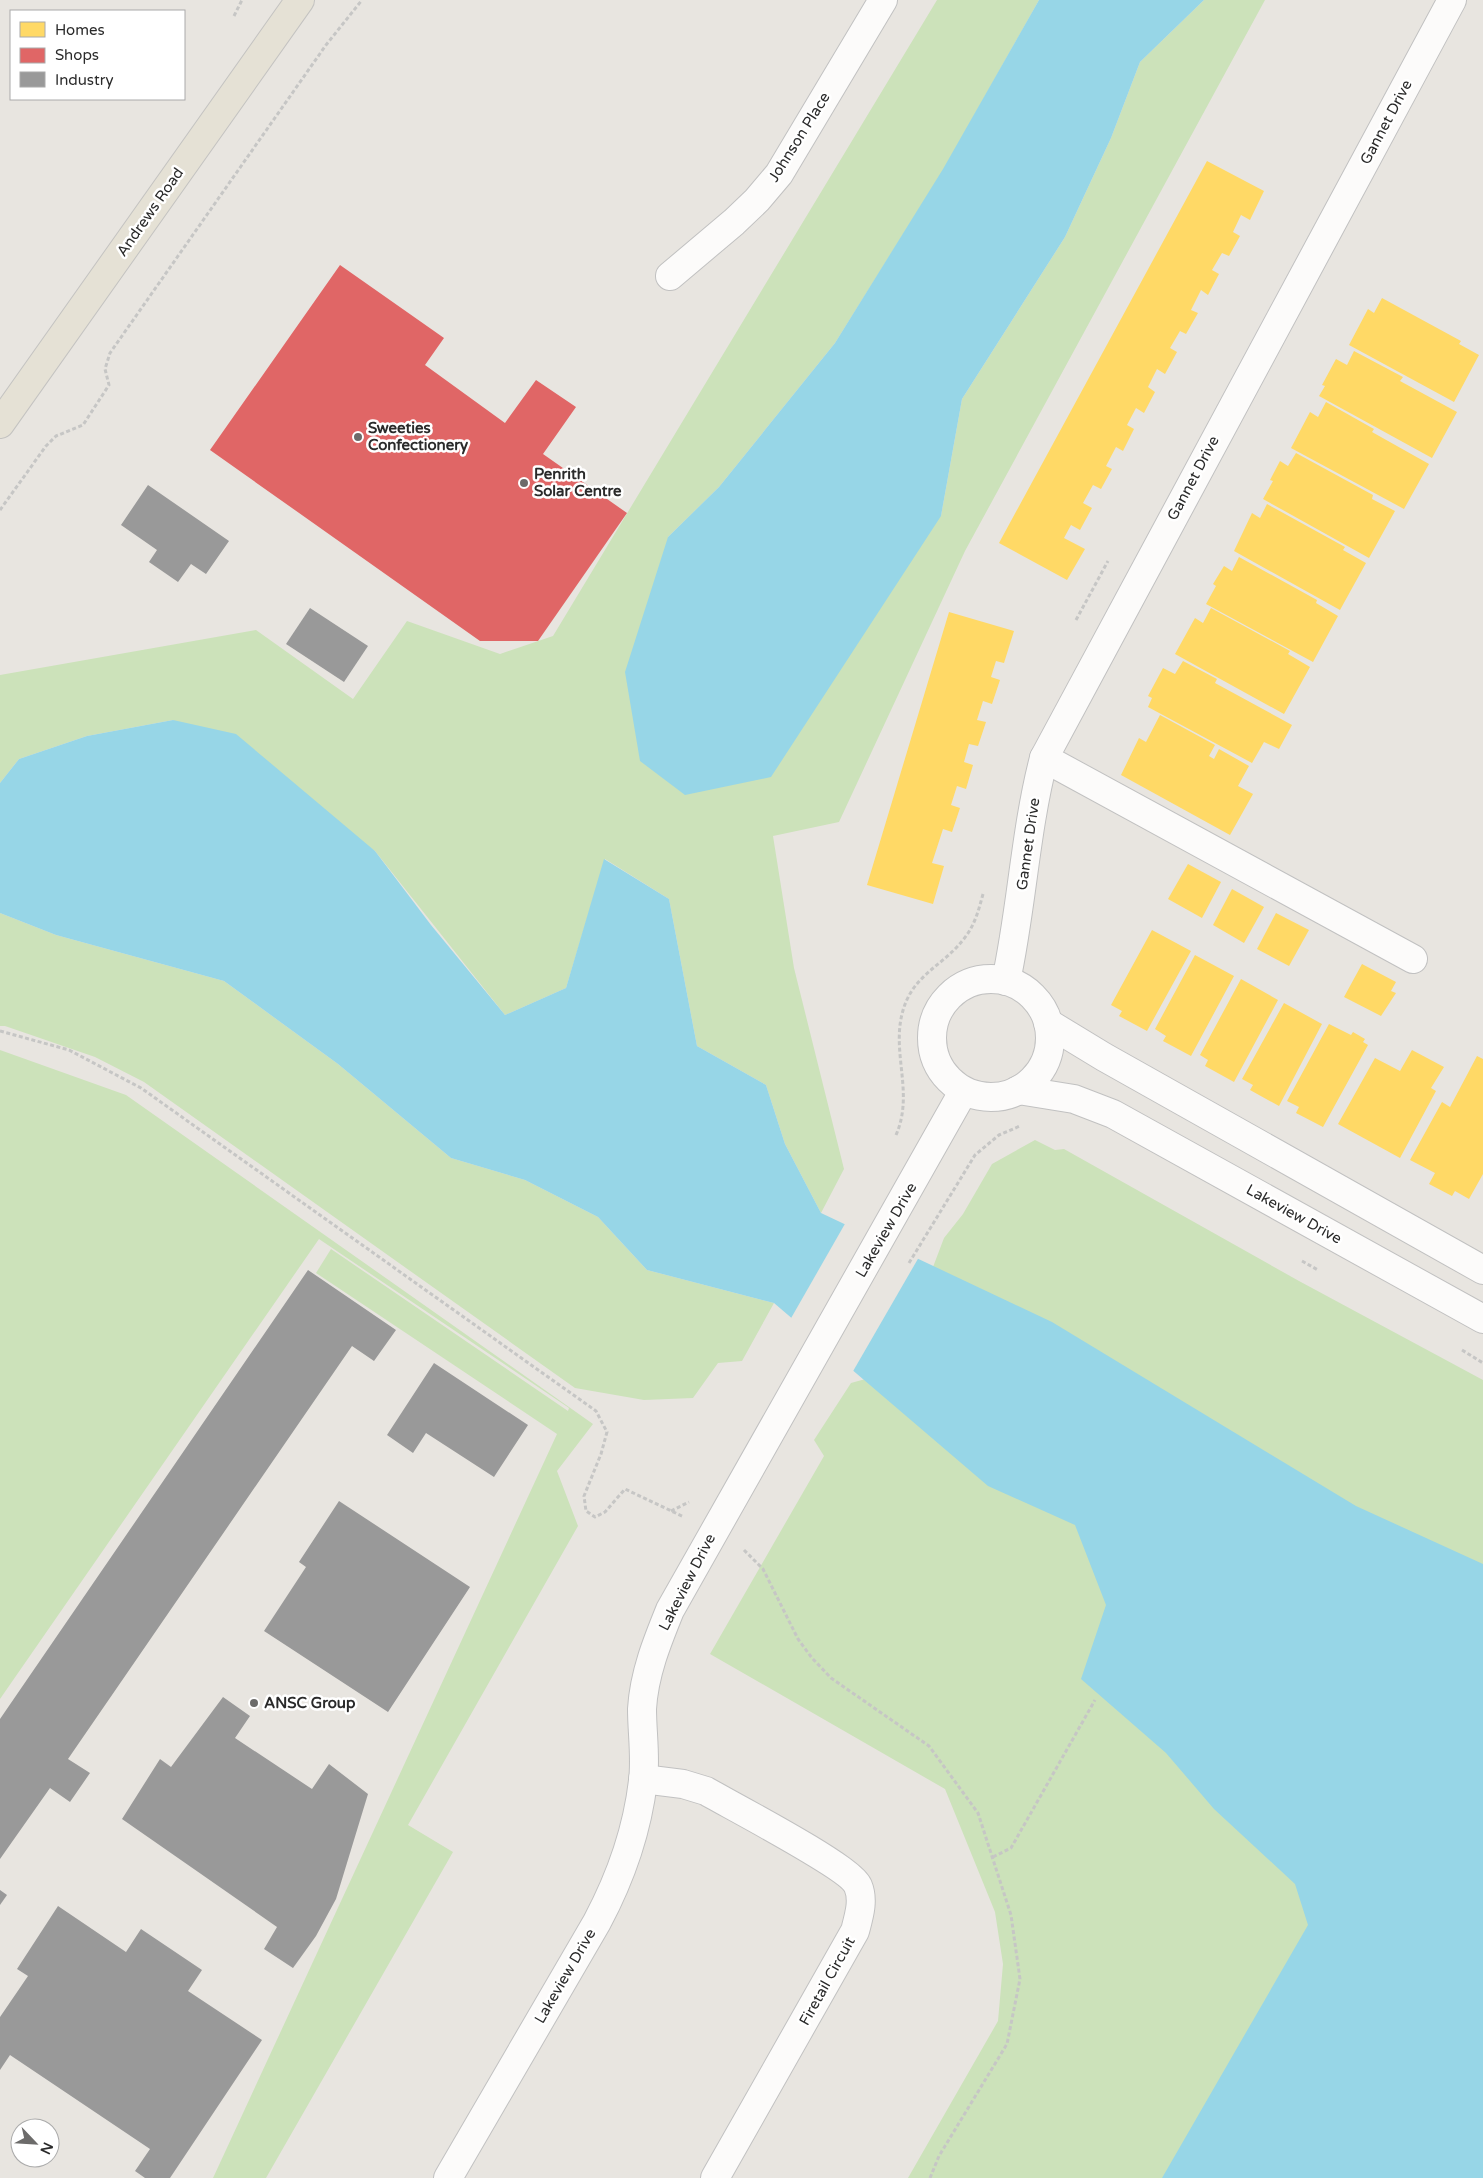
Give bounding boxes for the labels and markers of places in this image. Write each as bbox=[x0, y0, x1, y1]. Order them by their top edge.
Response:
place label: Sweeties Confectionery bbox=[368, 419, 468, 455]
marker: Sweeties Confectionery bbox=[352, 431, 364, 443]
place label: Penrith Solar Centre bbox=[534, 465, 622, 500]
marker: Penrith Solar Centre bbox=[518, 477, 530, 489]
place label: ANSC Group bbox=[264, 1694, 356, 1713]
marker: ANSC Group bbox=[248, 1697, 260, 1709]

